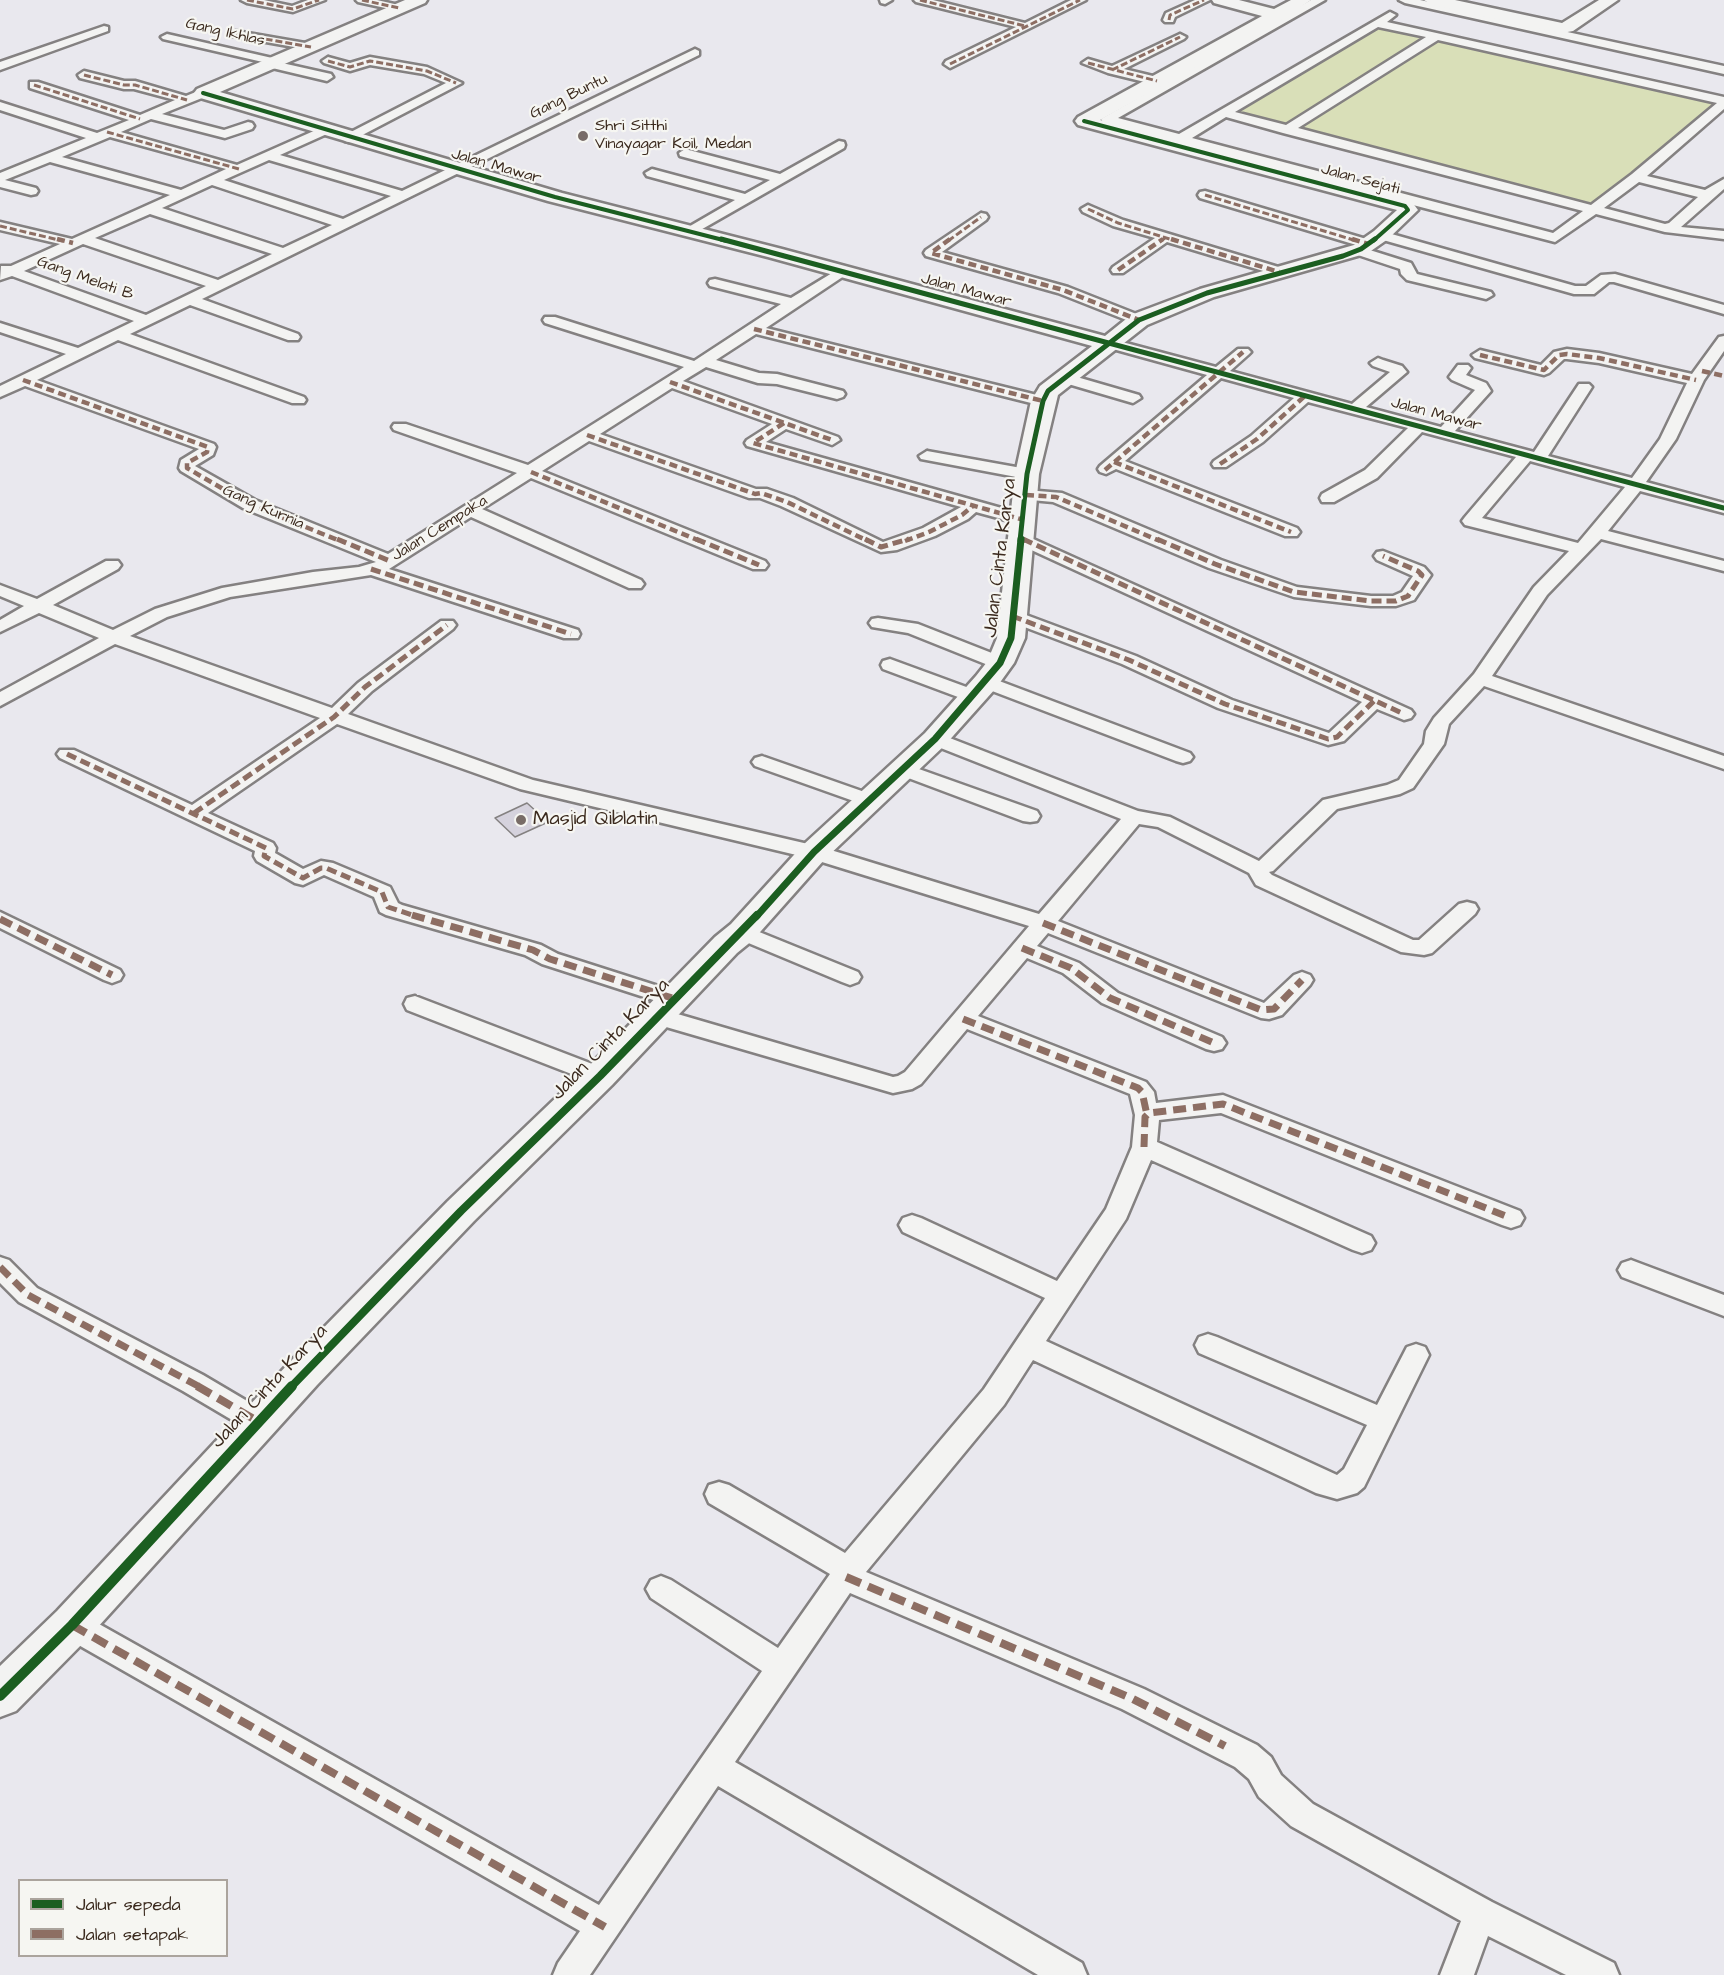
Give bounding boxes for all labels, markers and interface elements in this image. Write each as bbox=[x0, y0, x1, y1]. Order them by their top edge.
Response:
street label: Gang Ikhlas bbox=[184, 15, 266, 51]
street label: Gang Buntu bbox=[527, 70, 611, 124]
place label: Shri Sitthi Vinayagar Koil, Medan bbox=[595, 117, 751, 155]
marker: Shri Sitthi Vinayagar Koil, Medan bbox=[576, 129, 590, 143]
street label: Jalan Mawar bbox=[449, 145, 543, 189]
street label: Jalan Sejati bbox=[1319, 160, 1401, 200]
street label: Gang Melati B bbox=[34, 253, 136, 305]
street label: Jalan Mawar bbox=[919, 270, 1013, 312]
street label: Jalan Mawar bbox=[1389, 394, 1483, 436]
street label: Jalan Cinta Karya bbox=[979, 477, 1023, 639]
street label: Gang Kurnia bbox=[219, 482, 307, 534]
street label: Jalan Cempaka bbox=[389, 492, 491, 566]
place label: Masjid Qiblatin bbox=[533, 808, 658, 832]
marker: Masjid Qiblatin bbox=[514, 813, 528, 827]
street label: Jalan Cinta Karya bbox=[547, 974, 675, 1106]
street label: Jalan Cinta Karya bbox=[207, 1320, 333, 1454]
legend bbox=[18, 1879, 228, 1957]
text: Jalur sepeda bbox=[76, 1892, 181, 1917]
text: Jalan setapak bbox=[76, 1922, 188, 1947]

